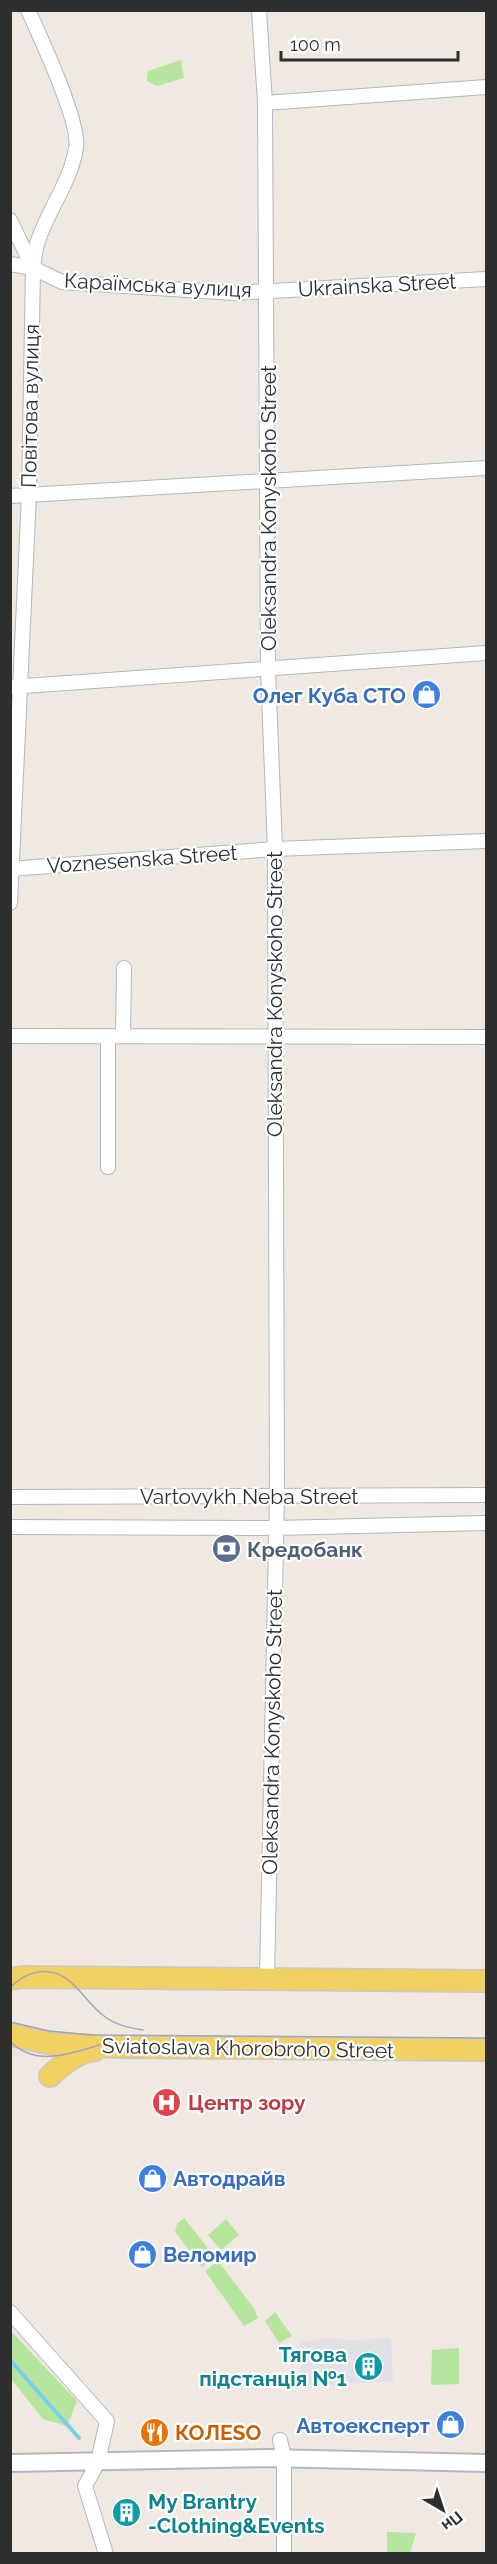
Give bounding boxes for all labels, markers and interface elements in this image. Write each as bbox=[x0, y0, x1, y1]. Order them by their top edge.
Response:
scale bar bbox=[281, 24, 458, 62]
text: 100 m bbox=[290, 34, 341, 55]
street label: Караїмська вулиця bbox=[63, 268, 253, 302]
street label: Ukrainska Street bbox=[297, 268, 457, 302]
street label: Повітова вулиця bbox=[16, 324, 44, 488]
street label: Oleksandra Konyskoho Street bbox=[256, 365, 281, 651]
shop icon: Олег Куба СТО bbox=[411, 679, 443, 711]
place label: Олег Куба СТО bbox=[253, 683, 406, 708]
street label: Voznesenska Street bbox=[46, 840, 238, 878]
street label: Oleksandra Konyskoho Street bbox=[262, 851, 287, 1137]
street label: Vartovykh Neba Street bbox=[140, 1484, 358, 1509]
bank icon: Кредобанк bbox=[210, 1533, 242, 1565]
place label: Кредобанк bbox=[247, 1537, 363, 1562]
street label: Oleksandra Konyskoho Street bbox=[257, 1589, 287, 1875]
street label: Sviatoslava Khorobroho Street bbox=[102, 2033, 394, 2063]
hospital icon: Центр зору bbox=[151, 2086, 183, 2118]
place label: Центр зору bbox=[188, 2090, 306, 2115]
shop icon: Автодрайв bbox=[136, 2162, 168, 2194]
place label: Автодрайв bbox=[173, 2166, 286, 2191]
shop icon: Веломир bbox=[126, 2238, 158, 2270]
place label: Веломир bbox=[163, 2242, 257, 2267]
place label: Тягова підстанція №1 bbox=[199, 2342, 347, 2391]
building icon: Тягова підстанція №1 bbox=[352, 2350, 384, 2382]
shop icon: Автоексперт bbox=[435, 2409, 467, 2441]
place label: Автоексперт bbox=[296, 2413, 431, 2438]
restaurant icon: КОЛЕSO bbox=[138, 2416, 170, 2448]
place label: КОЛЕSO bbox=[175, 2420, 261, 2445]
north arrow bbox=[413, 2480, 473, 2540]
place label: My Brantry -Clothing&Events bbox=[148, 2489, 325, 2538]
building icon: My Brantry -Clothing&Events bbox=[111, 2497, 143, 2529]
text: Пн bbox=[438, 2507, 466, 2535]

